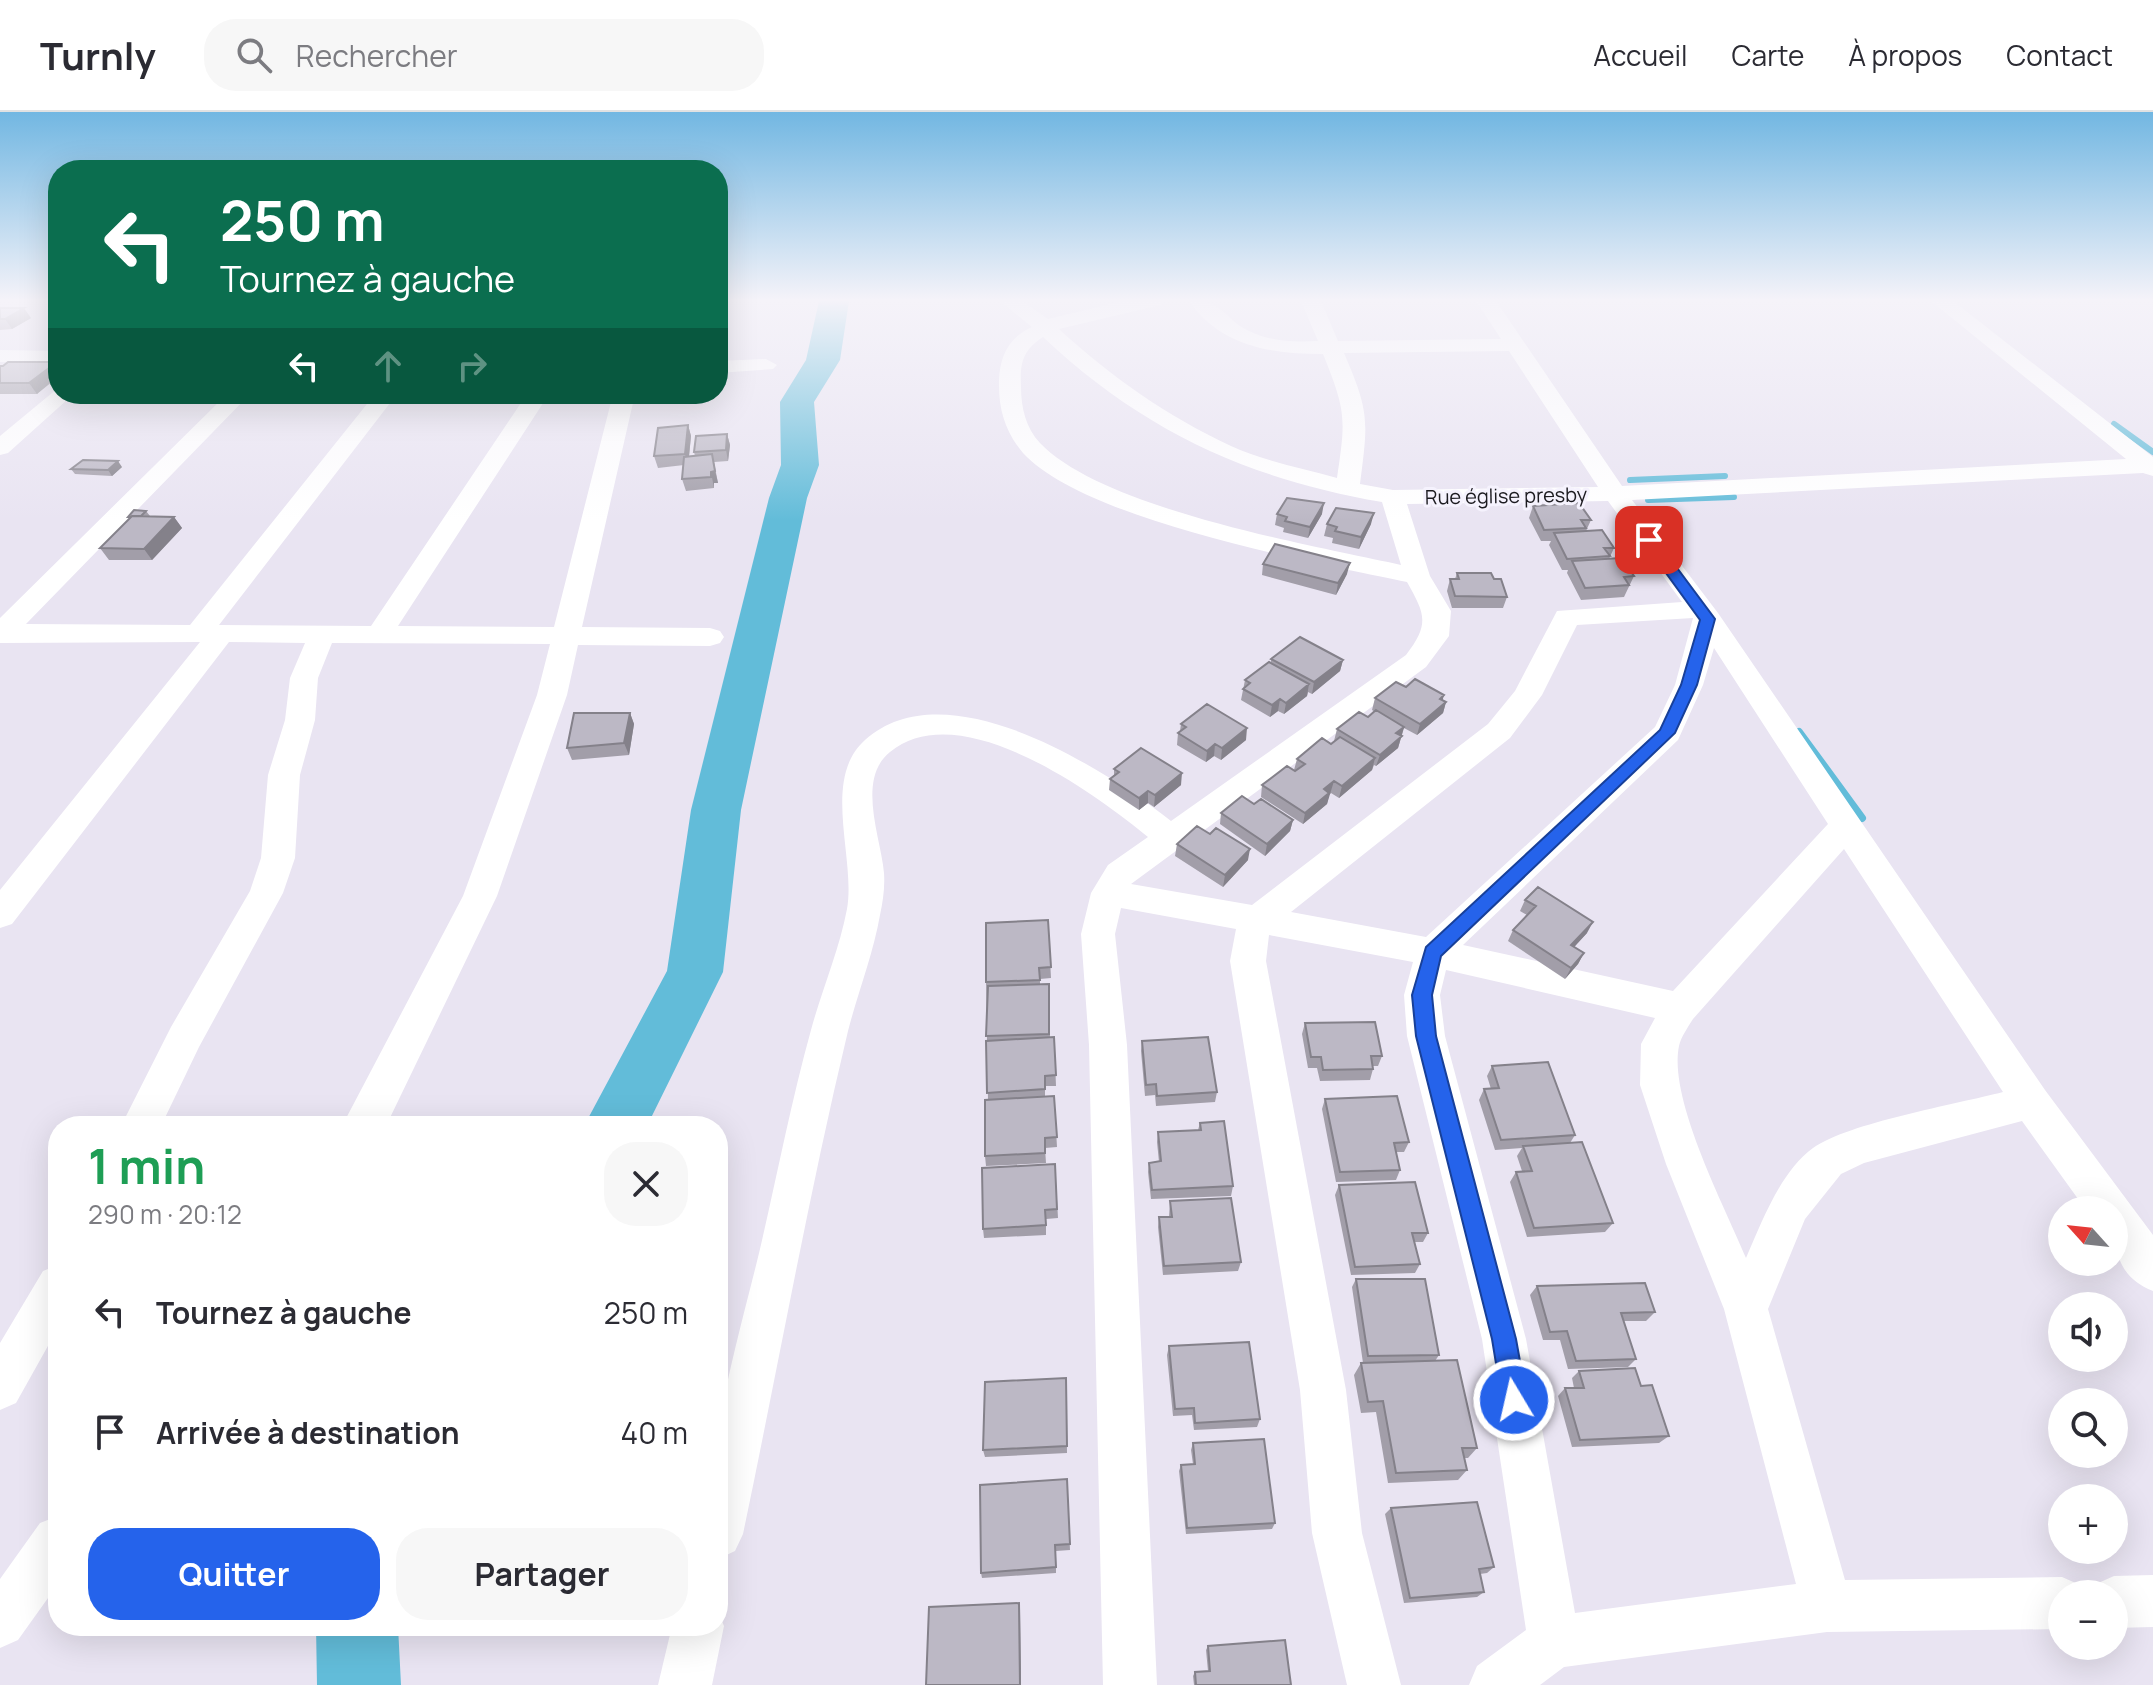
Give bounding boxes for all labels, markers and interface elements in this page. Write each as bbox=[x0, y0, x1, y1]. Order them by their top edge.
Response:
search box bbox=[204, 19, 764, 91]
text: Turnly bbox=[40, 29, 156, 81]
icon: search bbox=[232, 33, 276, 77]
text: Rechercher bbox=[296, 35, 457, 76]
text: Accueil bbox=[1593, 36, 1688, 74]
text: Carte bbox=[1732, 36, 1804, 74]
text: À propos bbox=[1848, 36, 1962, 74]
text: Contact bbox=[2006, 36, 2113, 74]
text: 250 m bbox=[220, 181, 385, 258]
icon: left bbox=[88, 192, 192, 296]
text: Tournez à gauche bbox=[220, 254, 515, 303]
icon: left bbox=[282, 344, 326, 388]
icon: ahead bbox=[366, 344, 410, 388]
icon: right bbox=[450, 344, 494, 388]
street label: Rue église presby bbox=[1425, 481, 1588, 510]
pin bbox=[1615, 506, 1683, 574]
icon: arrive bbox=[1627, 518, 1671, 562]
text: 1 min bbox=[88, 1133, 205, 1198]
button: close bbox=[604, 1142, 688, 1226]
text: 290 m · 20:12 bbox=[88, 1196, 242, 1232]
north arrow bbox=[2048, 1196, 2128, 1276]
map controls bbox=[2048, 1196, 2128, 1660]
icon: left bbox=[88, 1290, 132, 1334]
text: Tournez à gauche bbox=[156, 1292, 412, 1333]
text: 250 m bbox=[604, 1292, 688, 1333]
button: sound bbox=[2048, 1292, 2128, 1372]
position arrow bbox=[1472, 1358, 1556, 1442]
button: search bbox=[2048, 1388, 2128, 1468]
icon: arrive bbox=[88, 1410, 132, 1454]
text: Arrivée à destination bbox=[156, 1412, 459, 1453]
text: 40 m bbox=[621, 1412, 688, 1453]
button: + bbox=[2048, 1484, 2128, 1564]
button: Quitter bbox=[88, 1528, 380, 1620]
button: Partager bbox=[396, 1528, 688, 1620]
button: − bbox=[2048, 1580, 2128, 1660]

